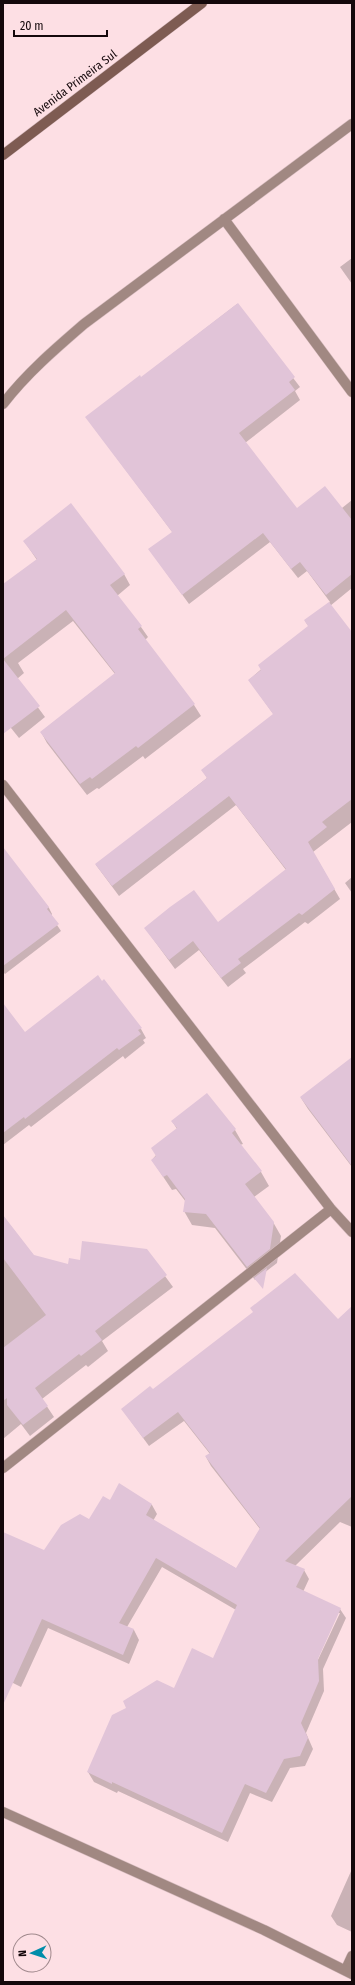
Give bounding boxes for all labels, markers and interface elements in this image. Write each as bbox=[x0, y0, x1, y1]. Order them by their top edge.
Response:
scale bar bbox=[14, 12, 107, 38]
text: 20 m bbox=[20, 19, 44, 33]
street label: Avenida Primeira Sul bbox=[30, 47, 120, 119]
north arrow bbox=[12, 1933, 52, 1973]
text: N bbox=[16, 1950, 29, 1957]

